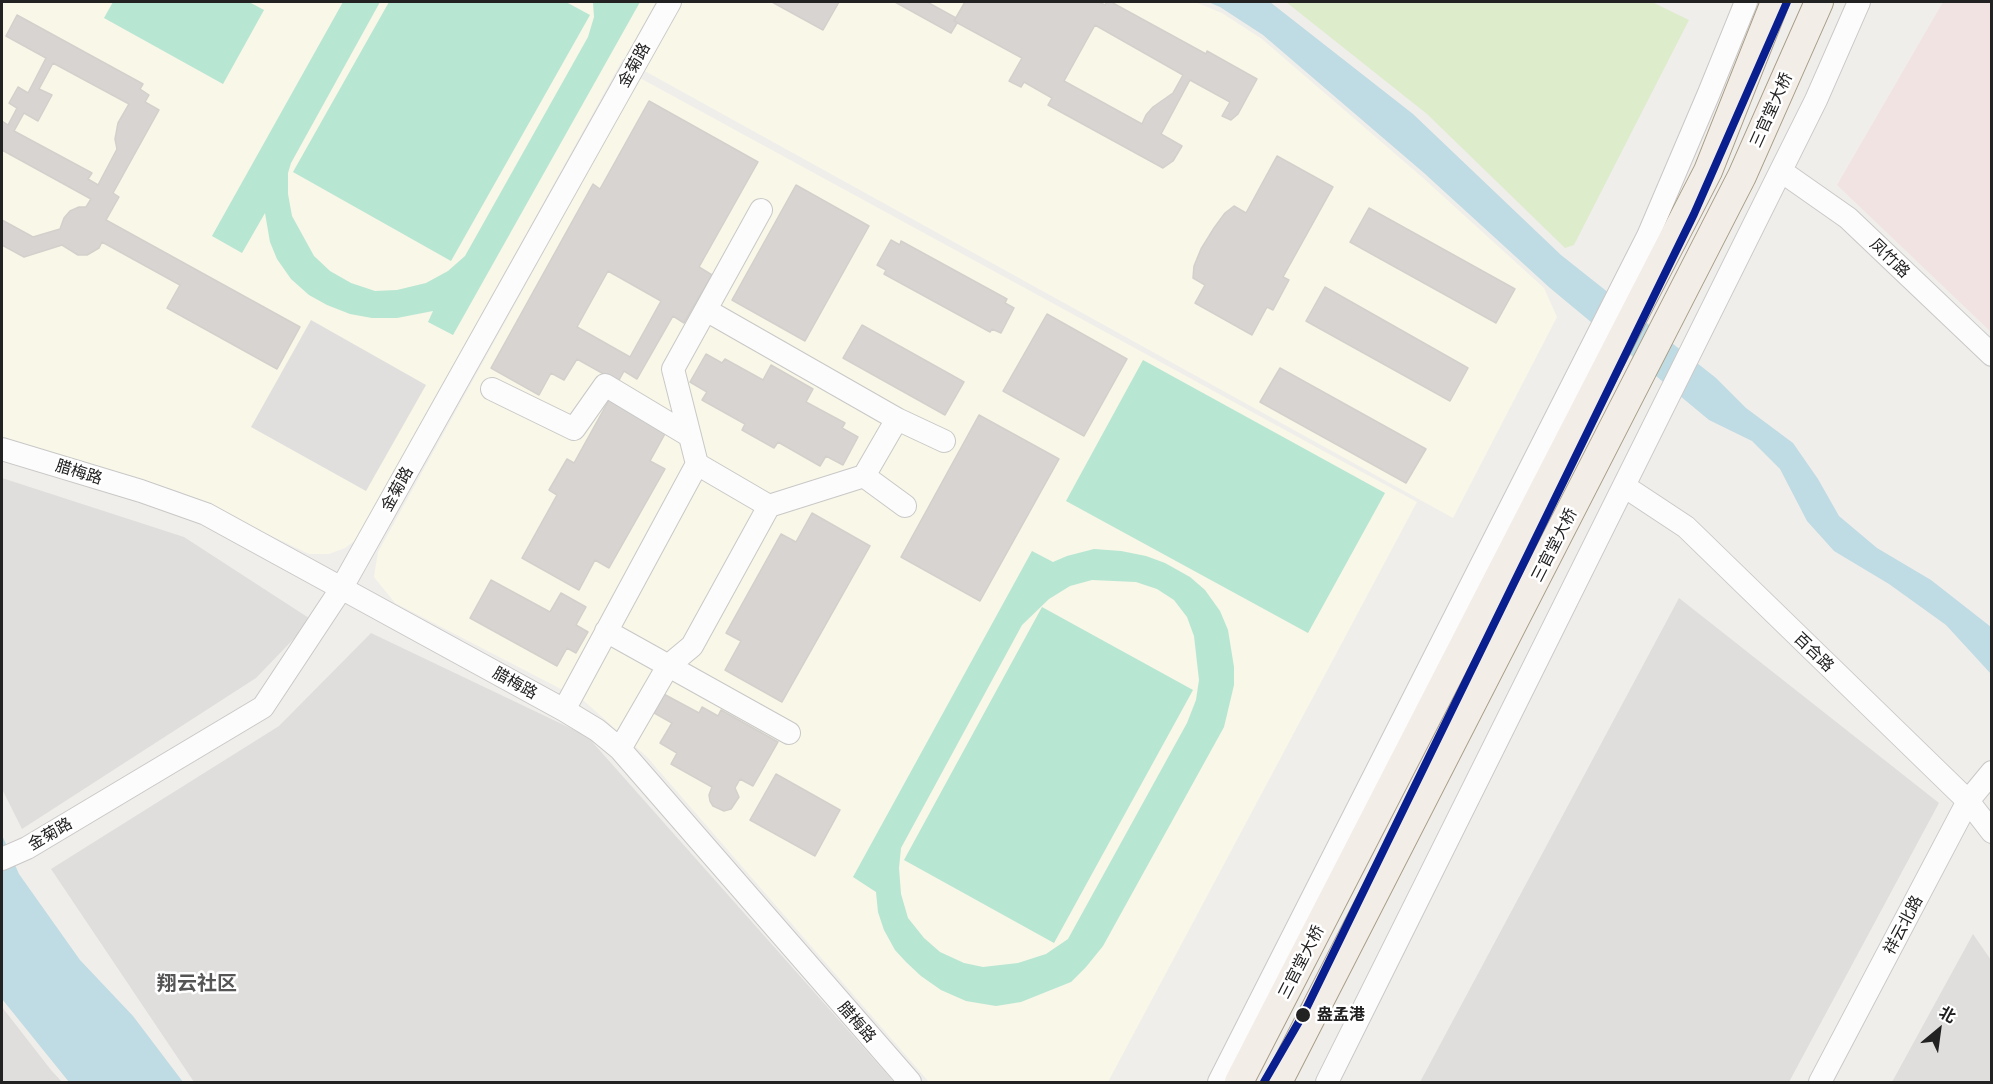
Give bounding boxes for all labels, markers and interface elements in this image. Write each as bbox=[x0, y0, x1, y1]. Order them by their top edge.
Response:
street label: 金菊路 bbox=[614, 39, 654, 91]
street label: 三官堂大桥 bbox=[1746, 70, 1796, 150]
street label: 凤竹路 bbox=[1866, 234, 1914, 282]
street label: 腊梅路 bbox=[53, 456, 105, 488]
street label: 金菊路 bbox=[377, 463, 417, 515]
street label: 三官堂大桥 bbox=[1527, 505, 1581, 585]
street label: 百合路 bbox=[1790, 628, 1838, 676]
street label: 腊梅路 bbox=[489, 663, 541, 703]
street label: 金菊路 bbox=[24, 814, 76, 854]
street label: 祥云北路 bbox=[1880, 892, 1926, 958]
street label: 三官堂大桥 bbox=[1274, 922, 1328, 1002]
district label: 翔云社区 bbox=[157, 971, 237, 995]
street label: 腊梅路 bbox=[834, 998, 880, 1046]
north arrow bbox=[1909, 1000, 1969, 1060]
text: 北 bbox=[1936, 1002, 1960, 1026]
place label: 盎孟港 bbox=[1317, 1005, 1365, 1025]
marker: 盎孟港 bbox=[1294, 1006, 1312, 1024]

